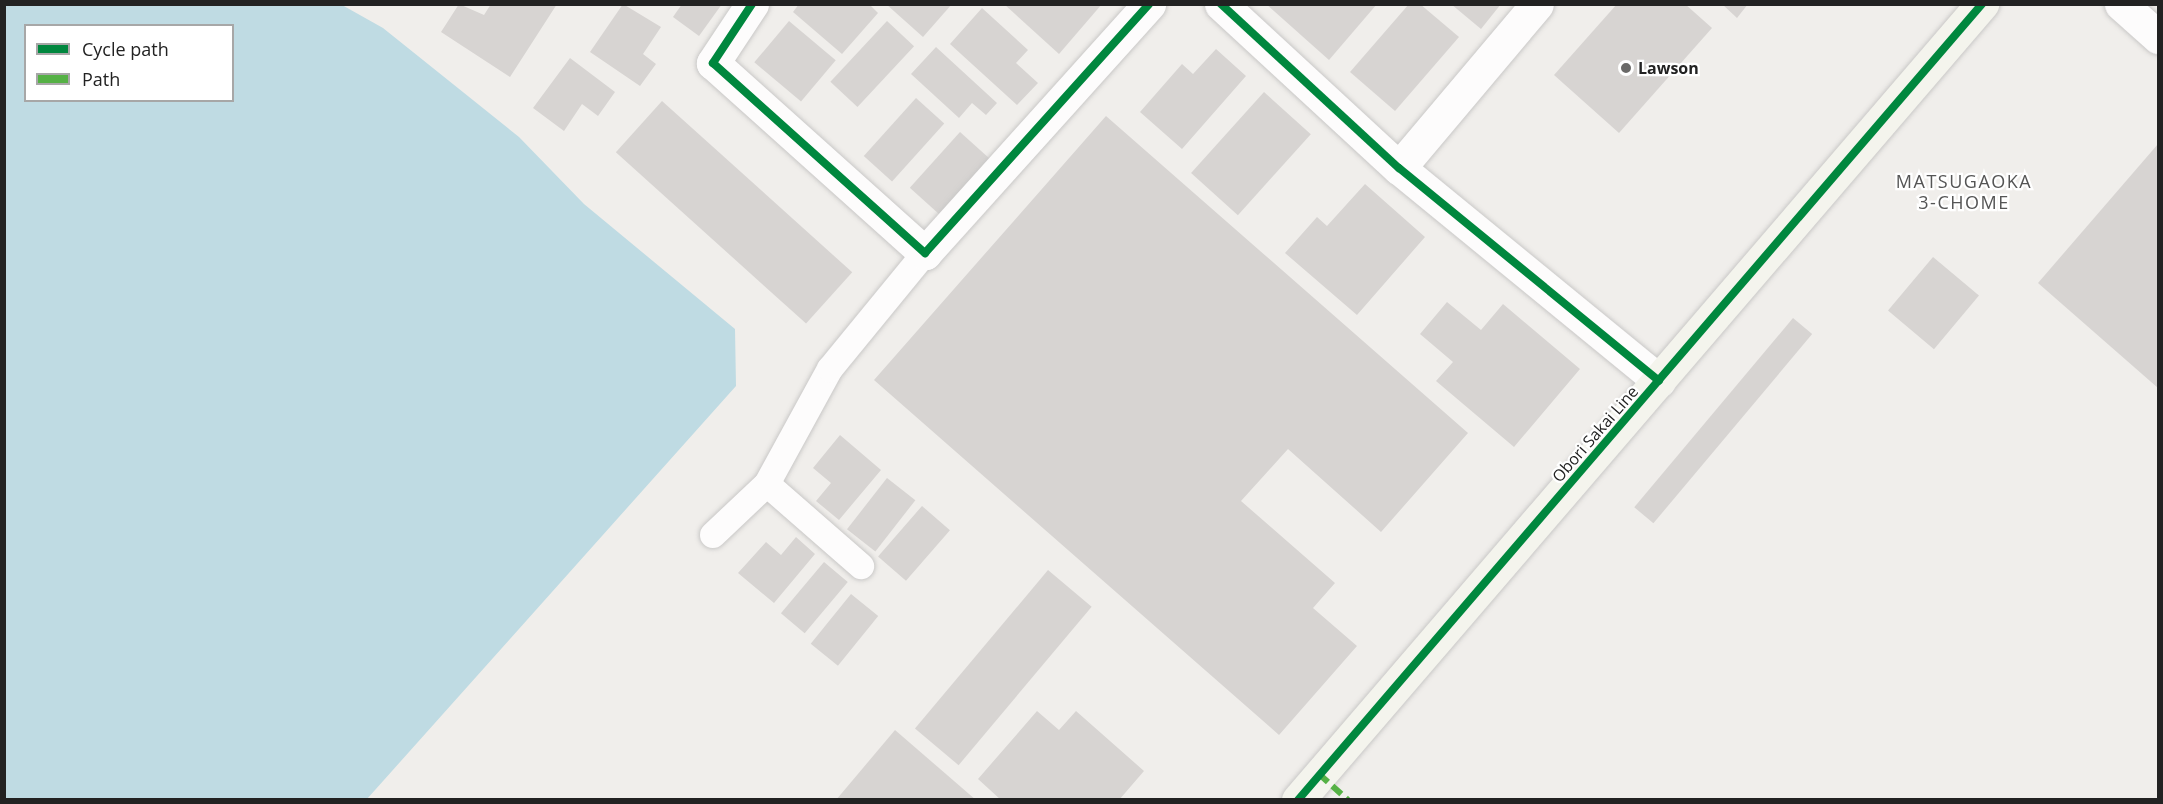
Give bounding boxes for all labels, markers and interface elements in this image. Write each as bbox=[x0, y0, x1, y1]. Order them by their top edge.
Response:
legend bbox=[24, 24, 234, 102]
text: Cycle path bbox=[82, 37, 169, 61]
place label: Lawson bbox=[1638, 58, 1699, 78]
marker: Lawson bbox=[1619, 61, 1633, 75]
text: Path bbox=[82, 67, 120, 91]
district label: MATSUGAOKA 3-CHOME bbox=[1896, 171, 2032, 213]
street label: Obori Sakai Line bbox=[1548, 382, 1642, 486]

